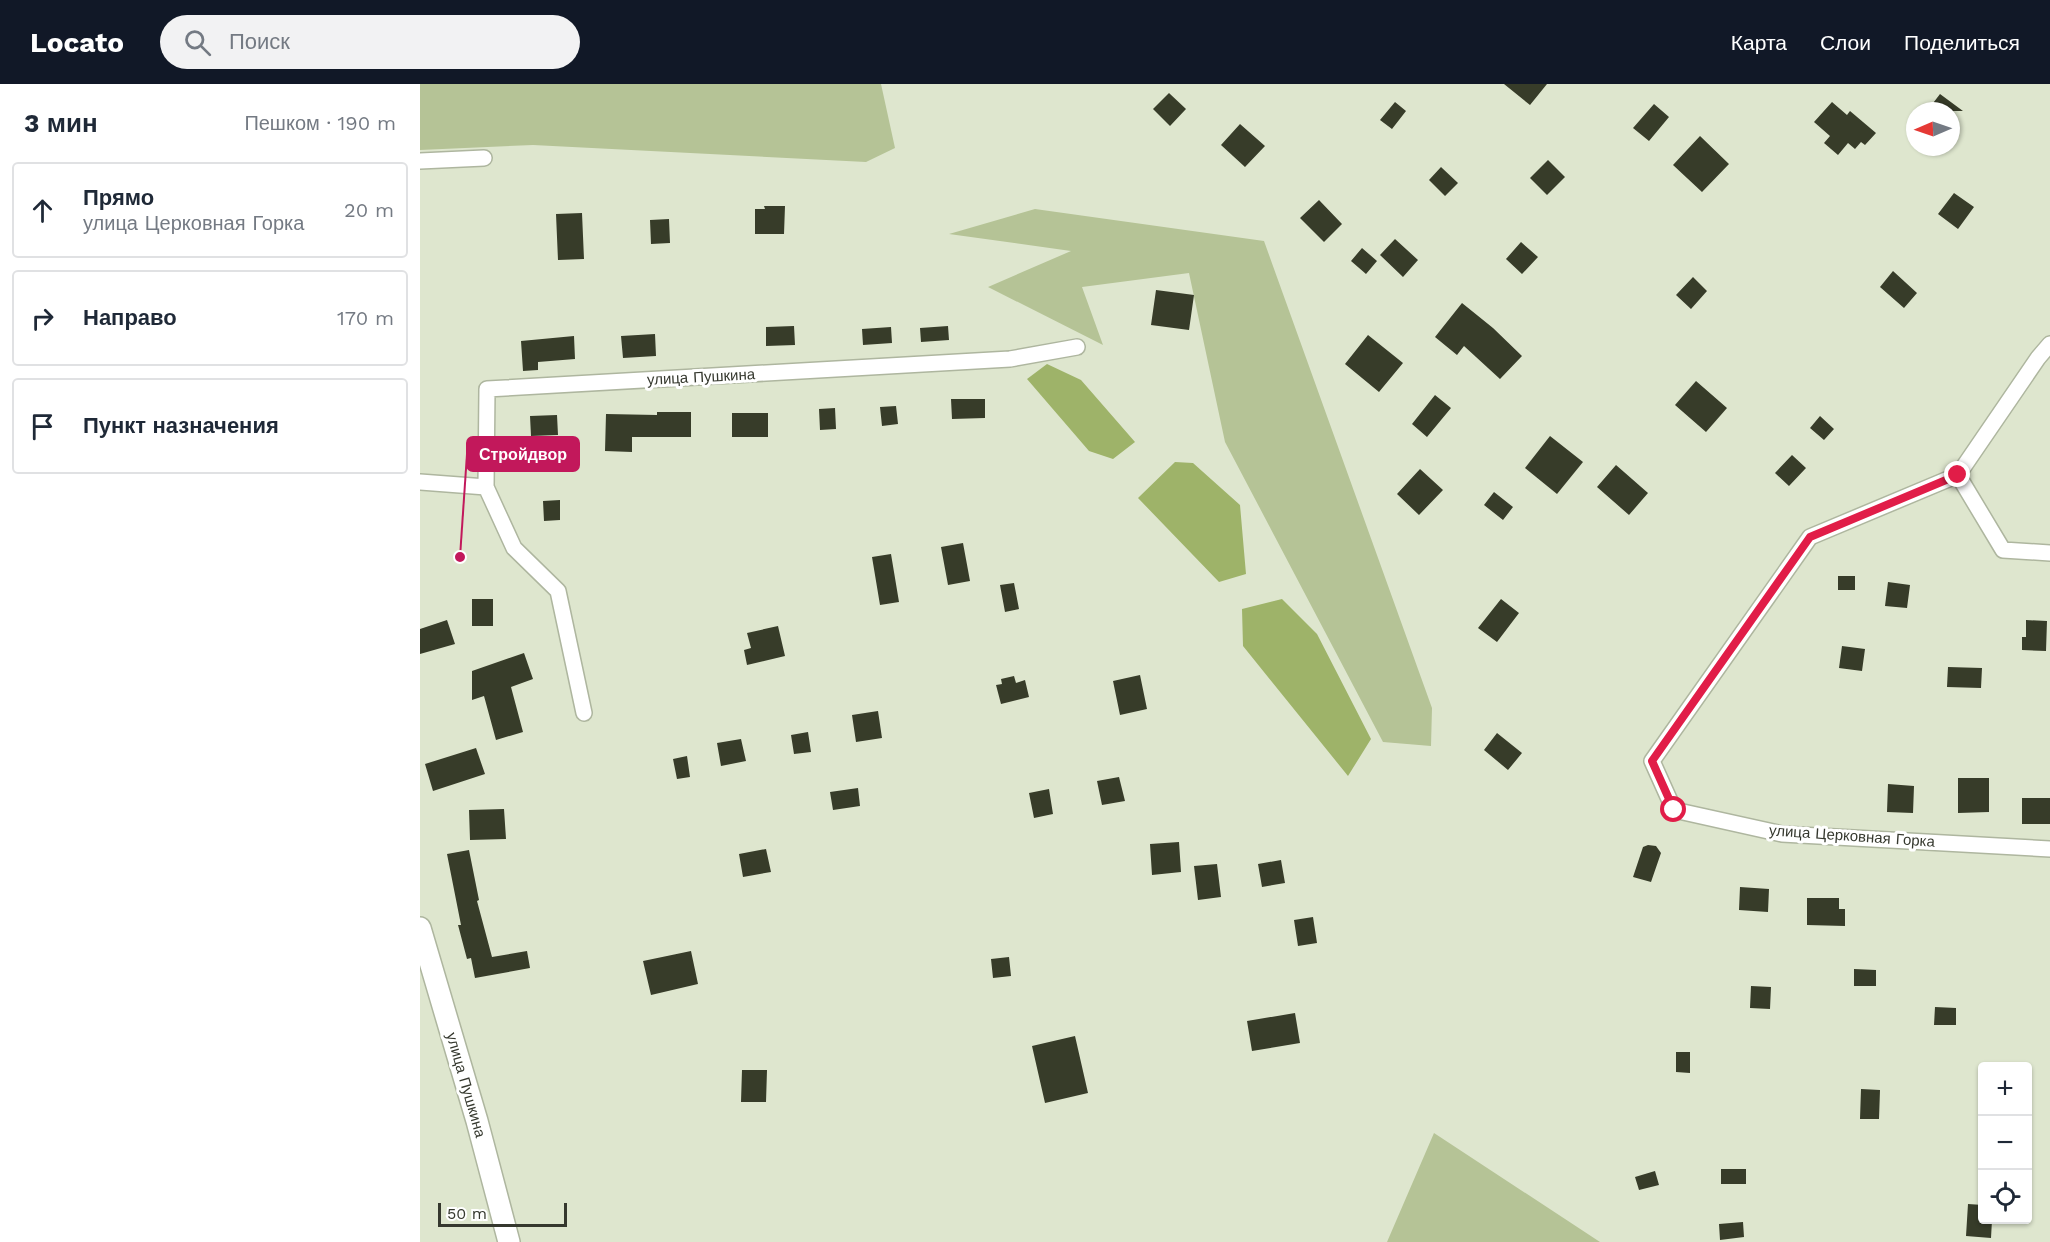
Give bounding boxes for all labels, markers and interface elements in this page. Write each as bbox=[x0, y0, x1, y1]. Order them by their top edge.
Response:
search box bbox=[160, 15, 580, 69]
text: Locato bbox=[30, 26, 124, 59]
icon: search bbox=[181, 26, 214, 59]
text: Поиск bbox=[229, 29, 290, 54]
text: Карта bbox=[1731, 30, 1787, 55]
text: Слои bbox=[1820, 30, 1871, 55]
text: Поделиться bbox=[1904, 30, 2020, 55]
north arrow bbox=[1906, 102, 1960, 156]
text: 3 мин bbox=[24, 108, 98, 138]
text: Пешком · 190 m bbox=[244, 111, 396, 135]
text: Прямо bbox=[83, 185, 154, 210]
icon: ahead bbox=[26, 194, 59, 227]
text: 20 m bbox=[344, 198, 394, 222]
text: улица Церковная Горка bbox=[83, 211, 304, 235]
icon: right bbox=[26, 302, 59, 335]
text: Направо bbox=[83, 305, 177, 330]
text: 170 m bbox=[337, 306, 394, 330]
street label: улица Пушкина bbox=[646, 365, 756, 389]
icon: arrive bbox=[26, 410, 59, 443]
text: Пункт назначения bbox=[83, 413, 279, 438]
callout: Стройдвор bbox=[467, 437, 579, 471]
text: Стройдвор bbox=[479, 445, 567, 464]
route end bbox=[1944, 461, 1970, 487]
route start bbox=[1660, 796, 1686, 822]
street label: улица Церковная Горка bbox=[1769, 821, 1936, 851]
street label: улица Пушкина bbox=[442, 1030, 490, 1140]
map controls bbox=[1978, 1062, 2032, 1224]
button: + bbox=[1978, 1062, 2032, 1116]
button: − bbox=[1978, 1116, 2032, 1170]
button: locate bbox=[1978, 1170, 2032, 1224]
scale bar bbox=[438, 1200, 567, 1228]
text: 50 m bbox=[447, 1204, 487, 1223]

